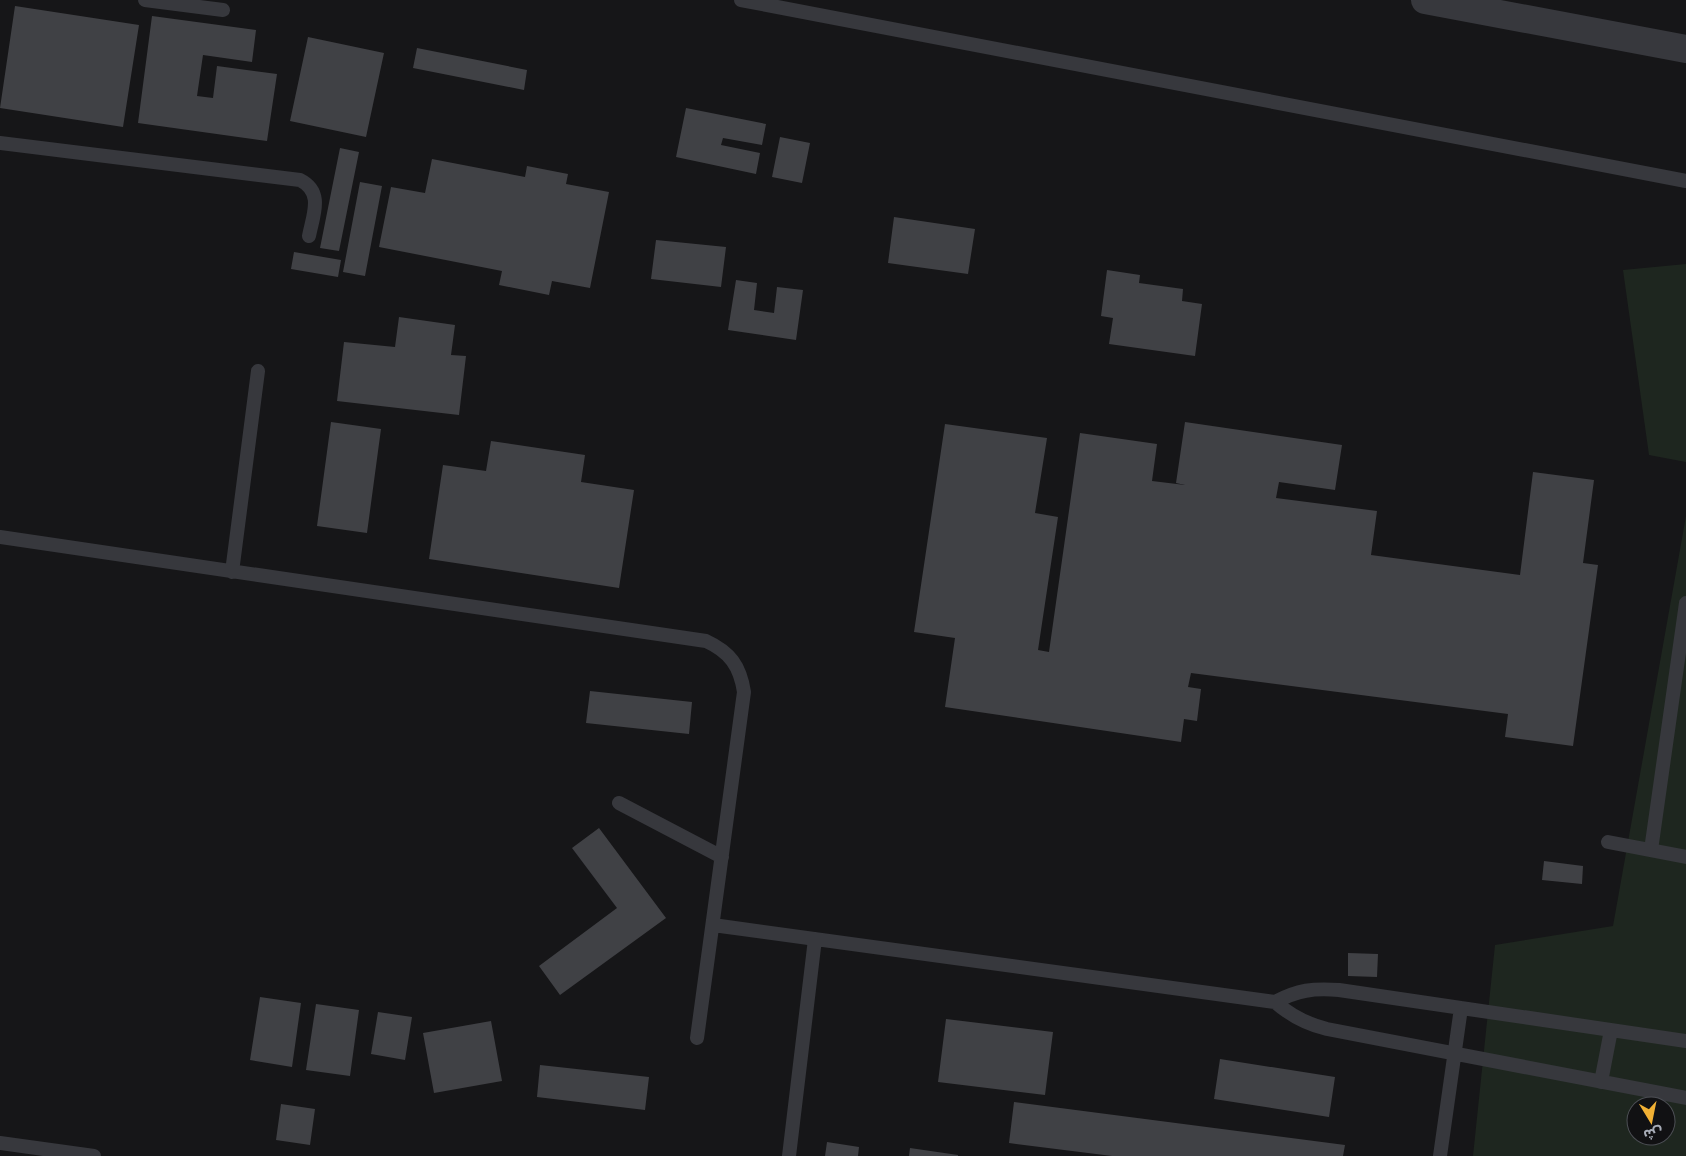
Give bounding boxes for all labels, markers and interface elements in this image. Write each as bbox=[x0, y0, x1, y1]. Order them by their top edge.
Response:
north arrow bbox=[1626, 1096, 1676, 1146]
text: ش bbox=[1642, 1123, 1664, 1144]

